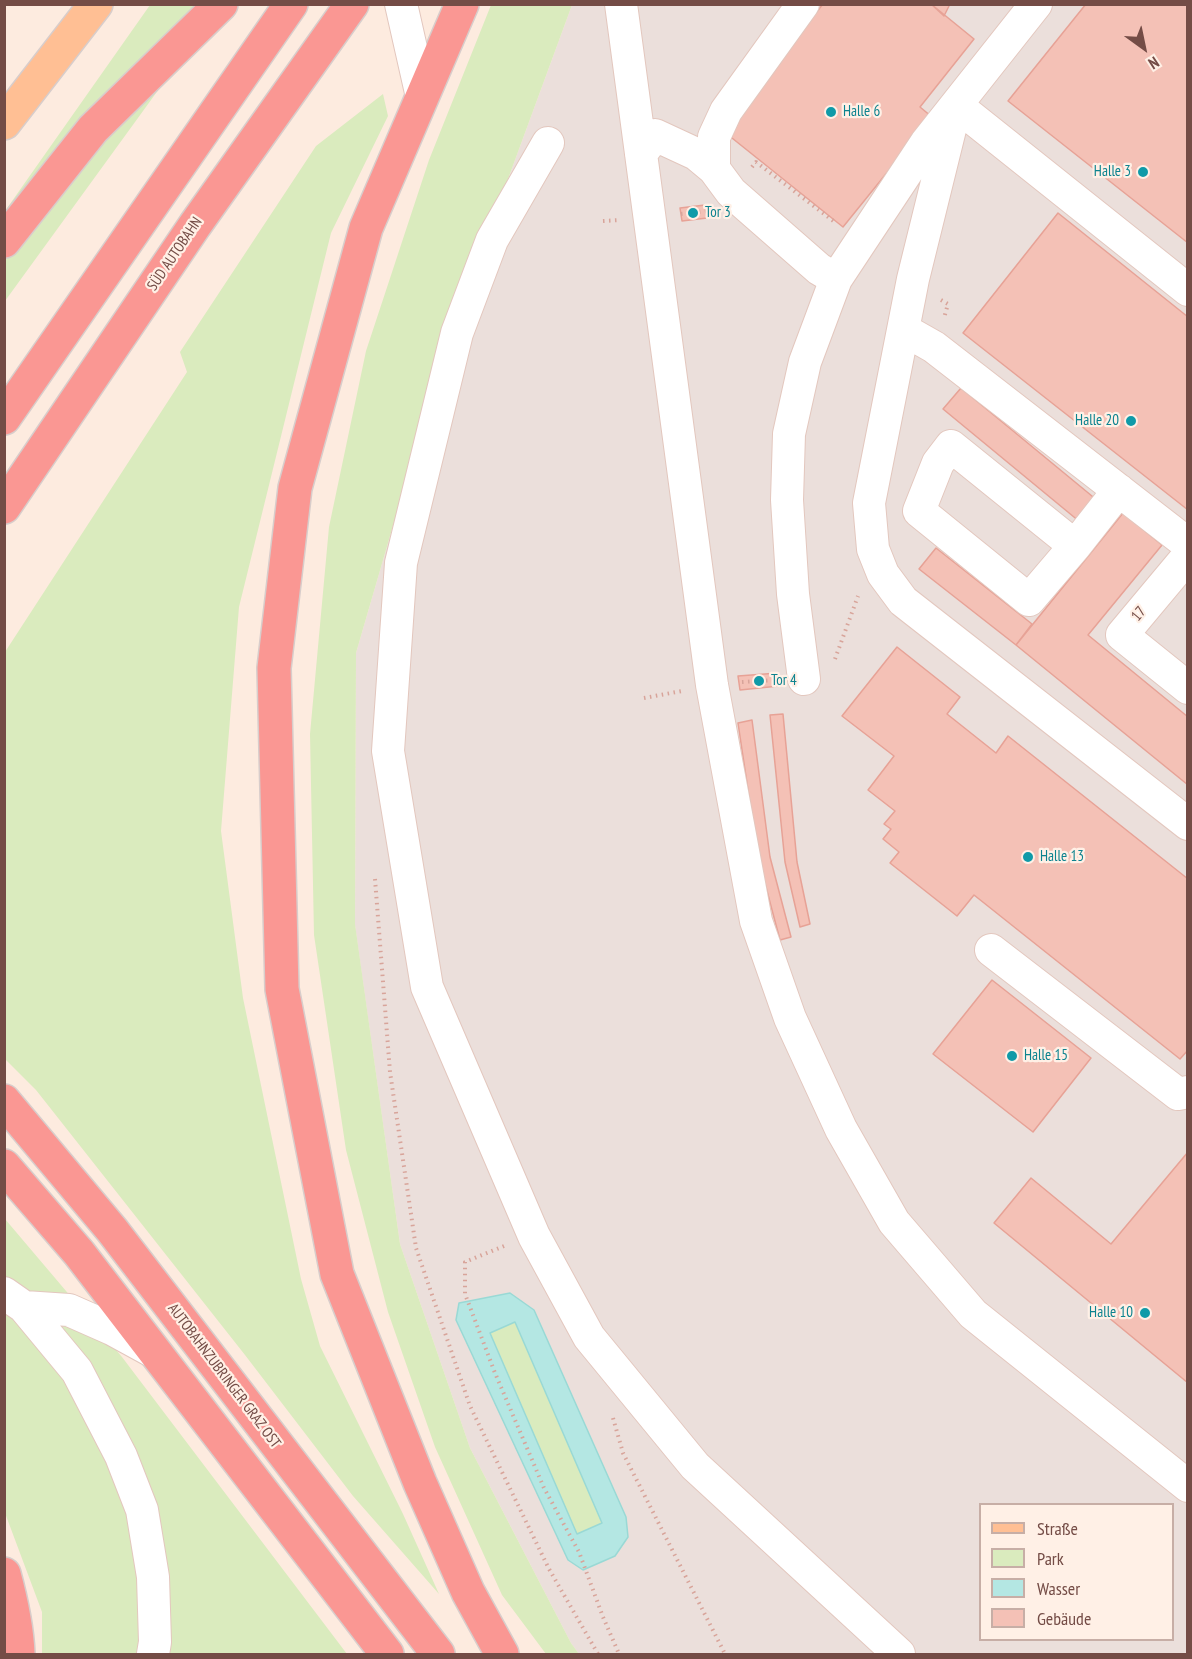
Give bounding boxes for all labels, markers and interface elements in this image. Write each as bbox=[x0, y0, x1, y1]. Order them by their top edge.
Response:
north arrow bbox=[1114, 18, 1174, 78]
text: N bbox=[1145, 52, 1163, 74]
place label: Halle 6 bbox=[843, 103, 880, 121]
marker: Halle 6 bbox=[824, 105, 838, 119]
place label: Halle 3 bbox=[1094, 163, 1131, 181]
marker: Halle 3 bbox=[1136, 165, 1150, 179]
place label: Tor 3 bbox=[705, 204, 731, 222]
marker: Tor 3 bbox=[686, 206, 700, 220]
street label: SÜD AUTOBAHN bbox=[144, 214, 206, 294]
place label: Halle 20 bbox=[1075, 412, 1119, 430]
marker: Halle 20 bbox=[1124, 414, 1138, 428]
street label: 17 bbox=[1128, 603, 1150, 625]
place label: Tor 4 bbox=[771, 672, 797, 690]
marker: Tor 4 bbox=[752, 674, 766, 688]
place label: Halle 13 bbox=[1040, 848, 1084, 866]
marker: Halle 13 bbox=[1021, 850, 1035, 864]
place label: Halle 15 bbox=[1024, 1047, 1068, 1065]
marker: Halle 15 bbox=[1005, 1049, 1019, 1063]
street label: AUTOBAHNZUBRINGER GRAZ OST bbox=[164, 1300, 284, 1452]
place label: Halle 10 bbox=[1089, 1304, 1133, 1322]
marker: Halle 10 bbox=[1138, 1306, 1152, 1320]
legend bbox=[979, 1503, 1174, 1641]
text: Straße bbox=[1037, 1517, 1078, 1540]
text: Park bbox=[1037, 1547, 1064, 1570]
text: Wasser bbox=[1037, 1577, 1080, 1600]
text: Gebäude bbox=[1037, 1607, 1091, 1630]

